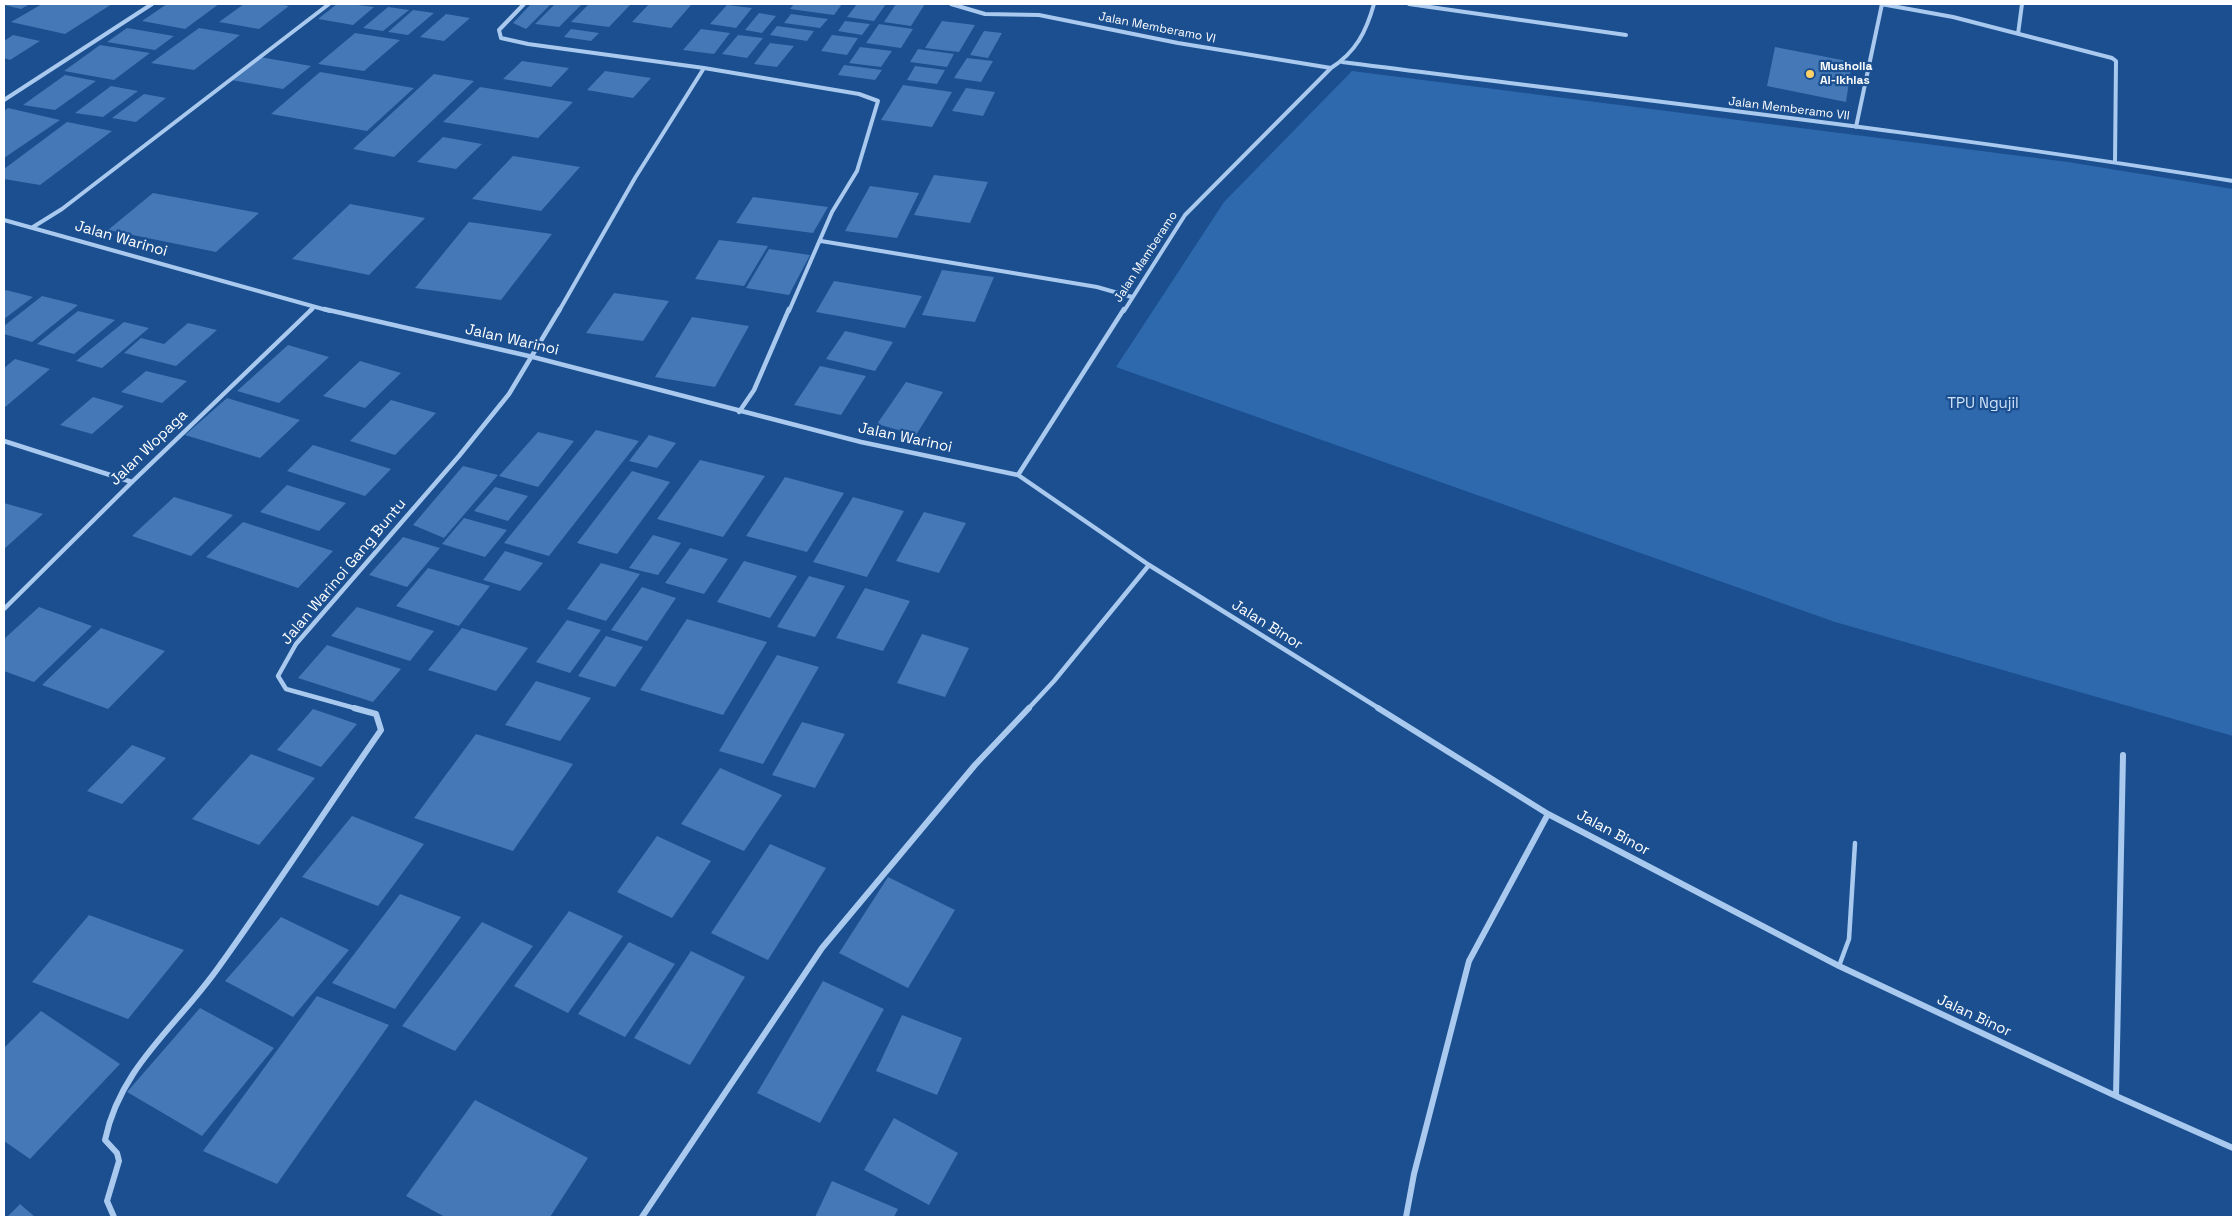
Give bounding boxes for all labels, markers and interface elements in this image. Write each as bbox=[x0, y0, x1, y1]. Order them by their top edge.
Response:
street label: Jalan Memberamo VI bbox=[1097, 10, 1217, 46]
place label: Musholla Al-Ikhlas bbox=[1820, 60, 1872, 88]
marker: Musholla Al-Ikhlas bbox=[1804, 68, 1816, 80]
street label: Jalan Memberamo VII bbox=[1728, 94, 1850, 124]
street label: Jalan Mamberamo bbox=[1111, 209, 1181, 305]
street label: Jalan Warinoi bbox=[73, 217, 169, 261]
street label: Jalan Warinoi bbox=[463, 320, 561, 360]
park label: TPU Ngujil bbox=[1947, 395, 2019, 413]
street label: Jalan Wopaga bbox=[106, 406, 192, 490]
street label: Jalan Warinoi bbox=[856, 419, 954, 457]
street label: Jalan Warinoi Gang Buntu bbox=[278, 495, 410, 649]
street label: Jalan Binor bbox=[1228, 596, 1306, 654]
street label: Jalan Binor bbox=[1573, 806, 1653, 860]
street label: Jalan Binor bbox=[1934, 991, 2014, 1041]

